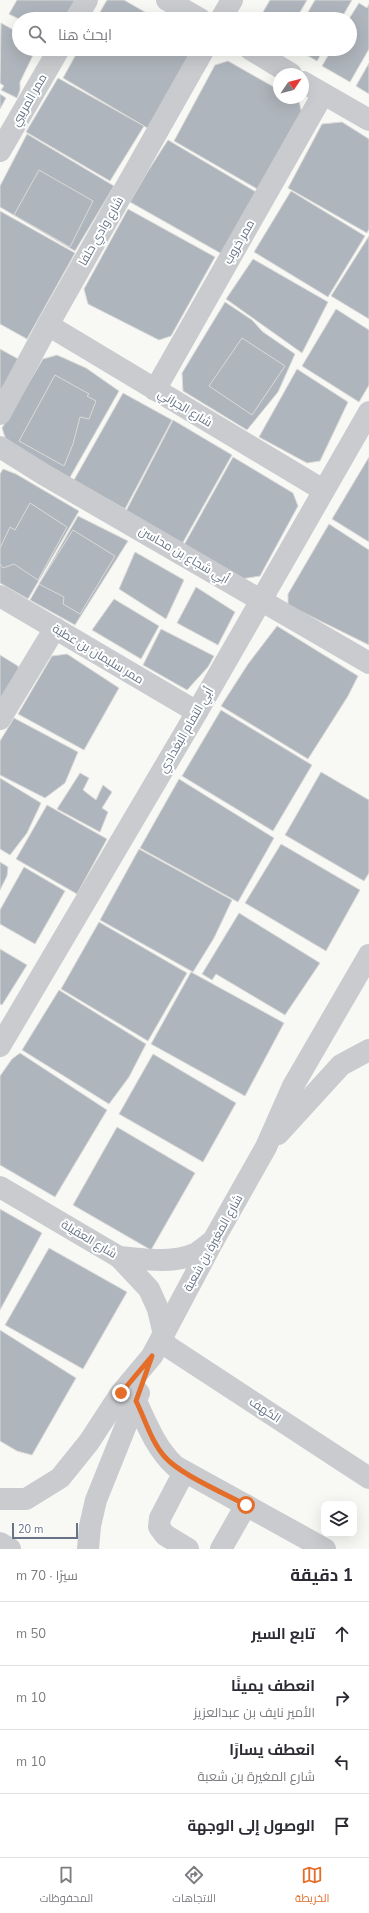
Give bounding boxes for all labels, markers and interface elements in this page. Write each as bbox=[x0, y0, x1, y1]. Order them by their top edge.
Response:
search box bbox=[12, 12, 357, 56]
icon: search bbox=[26, 23, 48, 45]
text: ابحث هنا bbox=[58, 25, 112, 45]
north arrow bbox=[273, 68, 309, 104]
street label: ممر المريبي bbox=[8, 71, 52, 130]
street label: شارع وادي حلفا bbox=[75, 193, 129, 269]
street label: ممر خروب bbox=[220, 217, 258, 267]
street label: شارع الجراني bbox=[154, 386, 215, 432]
street label: أبي شجاع بن محاسن bbox=[135, 523, 232, 589]
street label: ممر سليمان بن عطية bbox=[49, 620, 147, 688]
street label: أبي التمام البغدادي bbox=[155, 684, 219, 777]
street label: شارع المغيرة بن شعبة bbox=[180, 1192, 246, 1294]
street label: شارع العقيلة bbox=[58, 1216, 120, 1262]
route end bbox=[112, 1384, 130, 1402]
street label: الكهف bbox=[246, 1394, 284, 1426]
route start bbox=[237, 1496, 255, 1514]
map controls bbox=[321, 1501, 357, 1537]
button: layers bbox=[321, 1501, 357, 1537]
scale bar bbox=[12, 1521, 78, 1540]
text: 20 m bbox=[18, 1522, 43, 1537]
text: 1 دقيقة bbox=[290, 1564, 353, 1587]
text: سيرًا · 70 m bbox=[16, 1567, 78, 1585]
icon: ahead bbox=[331, 1623, 353, 1645]
text: تابع السير bbox=[251, 1624, 315, 1644]
text: 50 m bbox=[16, 1625, 46, 1643]
text: انعطف يمينًا bbox=[231, 1676, 315, 1696]
icon: right bbox=[331, 1687, 353, 1709]
text: 10 m bbox=[16, 1689, 46, 1707]
text: الأمير نايف بن عبدالعزيز bbox=[194, 1704, 315, 1722]
text: انعطف يسارًا bbox=[229, 1740, 315, 1760]
icon: left bbox=[331, 1751, 353, 1773]
text: 10 m bbox=[16, 1753, 46, 1771]
text: شارع المغيرة بن شعبة bbox=[197, 1768, 315, 1786]
icon: arrive bbox=[331, 1815, 353, 1837]
text: الوصول إلى الوجهة bbox=[187, 1816, 315, 1836]
tab: المحفوظات bbox=[40, 1864, 93, 1908]
tab: الاتجاهات bbox=[172, 1864, 216, 1908]
tab: الخريطة bbox=[295, 1864, 329, 1908]

